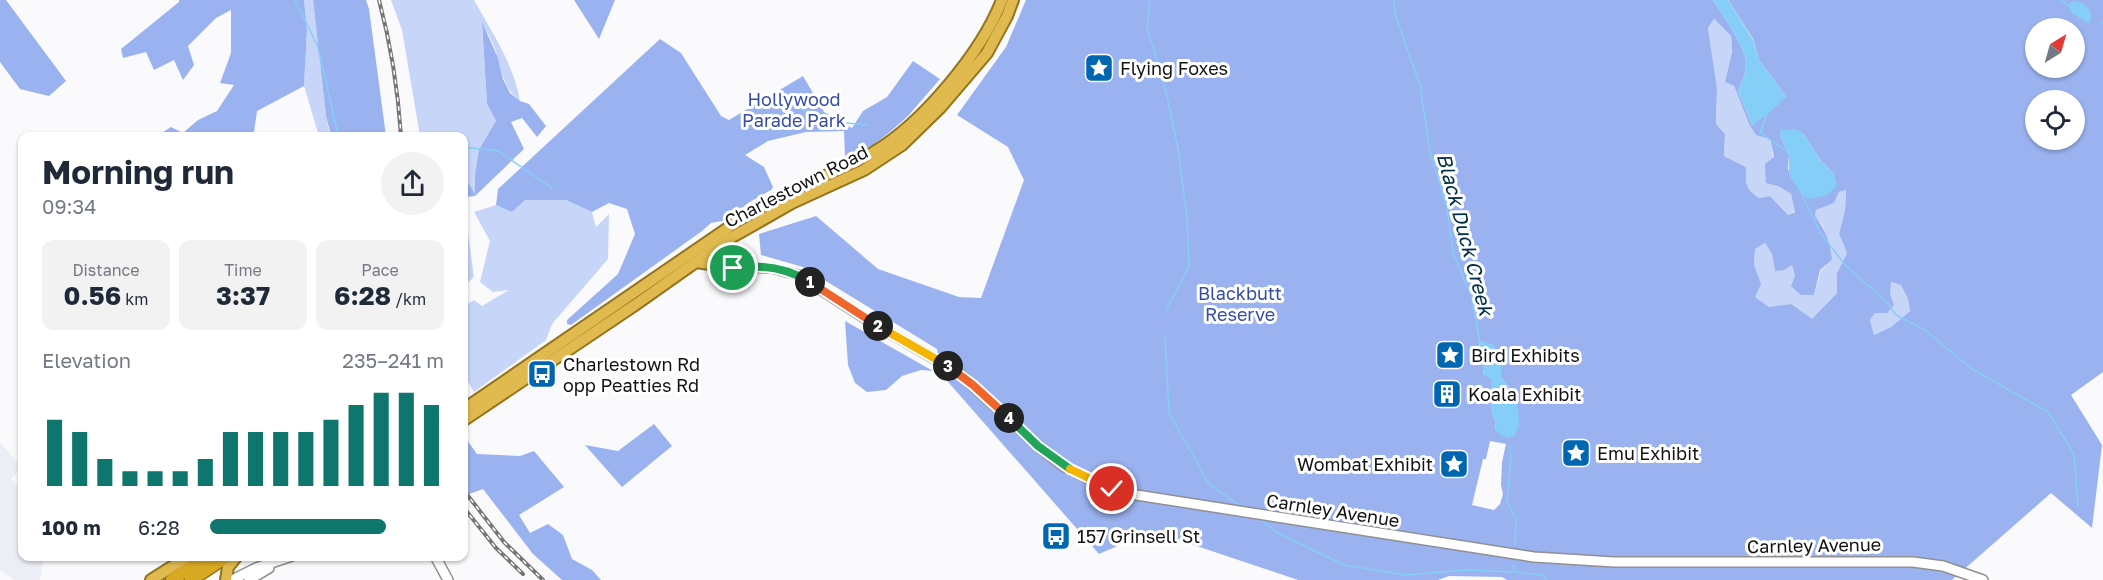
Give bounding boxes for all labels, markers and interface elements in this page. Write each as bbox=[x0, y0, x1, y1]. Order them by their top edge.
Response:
north arrow bbox=[2025, 18, 2085, 78]
map controls bbox=[2025, 18, 2085, 150]
place icon: Flying Foxes bbox=[1083, 52, 1115, 84]
place label: Flying Foxes bbox=[1120, 57, 1228, 79]
park label: Hollywood Parade Park bbox=[742, 88, 846, 131]
button: locate bbox=[2025, 90, 2085, 150]
street label: Charlestown Road bbox=[721, 140, 871, 232]
water label: Black Duck Creek bbox=[1433, 150, 1500, 321]
text: Morning run bbox=[42, 152, 234, 191]
button: share bbox=[381, 152, 444, 215]
text: 09:34 bbox=[42, 194, 96, 218]
pin bbox=[707, 242, 758, 293]
icon: arrive bbox=[716, 251, 749, 284]
text: Distance bbox=[72, 260, 140, 280]
text: Time bbox=[224, 260, 262, 280]
text: Pace bbox=[361, 260, 399, 280]
pin: 1 bbox=[795, 267, 825, 297]
text: 1 bbox=[806, 272, 814, 292]
text: 0.56 bbox=[64, 280, 121, 311]
text: 3:37 bbox=[216, 280, 270, 311]
text: 6:28 bbox=[334, 280, 391, 311]
park label: Blackbutt Reserve bbox=[1198, 282, 1282, 325]
text: km bbox=[121, 289, 148, 309]
text: /km bbox=[391, 289, 426, 309]
pin: 2 bbox=[863, 311, 893, 341]
text: 2 bbox=[873, 316, 883, 336]
place icon: Bird Exhibits bbox=[1434, 339, 1466, 371]
place label: Bird Exhibits bbox=[1471, 344, 1580, 366]
text: Elevation bbox=[42, 348, 131, 372]
text: 235–241 m bbox=[342, 348, 444, 372]
pin: 3 bbox=[933, 351, 963, 381]
place label: Charlestown Rd opp Peatties Rd bbox=[563, 353, 700, 396]
text: 3 bbox=[943, 356, 953, 376]
bus stop icon: Charlestown Rd opp Peatties Rd bbox=[526, 358, 558, 390]
building icon: Koala Exhibit bbox=[1431, 378, 1463, 410]
place label: Koala Exhibit bbox=[1468, 383, 1581, 405]
pin: 4 bbox=[994, 403, 1024, 433]
text: 4 bbox=[1004, 408, 1014, 428]
place icon: Emu Exhibit bbox=[1560, 437, 1592, 469]
place label: Emu Exhibit bbox=[1597, 442, 1699, 464]
place icon: Wombat Exhibit bbox=[1438, 448, 1470, 480]
place label: Wombat Exhibit bbox=[1297, 453, 1433, 475]
pin bbox=[1086, 463, 1137, 514]
icon: check bbox=[1095, 472, 1128, 505]
street label: Carnley Avenue bbox=[1265, 489, 1401, 531]
text: 100 m bbox=[42, 515, 101, 539]
text: 6:28 bbox=[138, 515, 180, 539]
bus stop icon: 157 Grinsell St bbox=[1040, 520, 1072, 552]
place label: 157 Grinsell St bbox=[1077, 525, 1200, 547]
street label: Carnley Avenue bbox=[1747, 533, 1881, 557]

